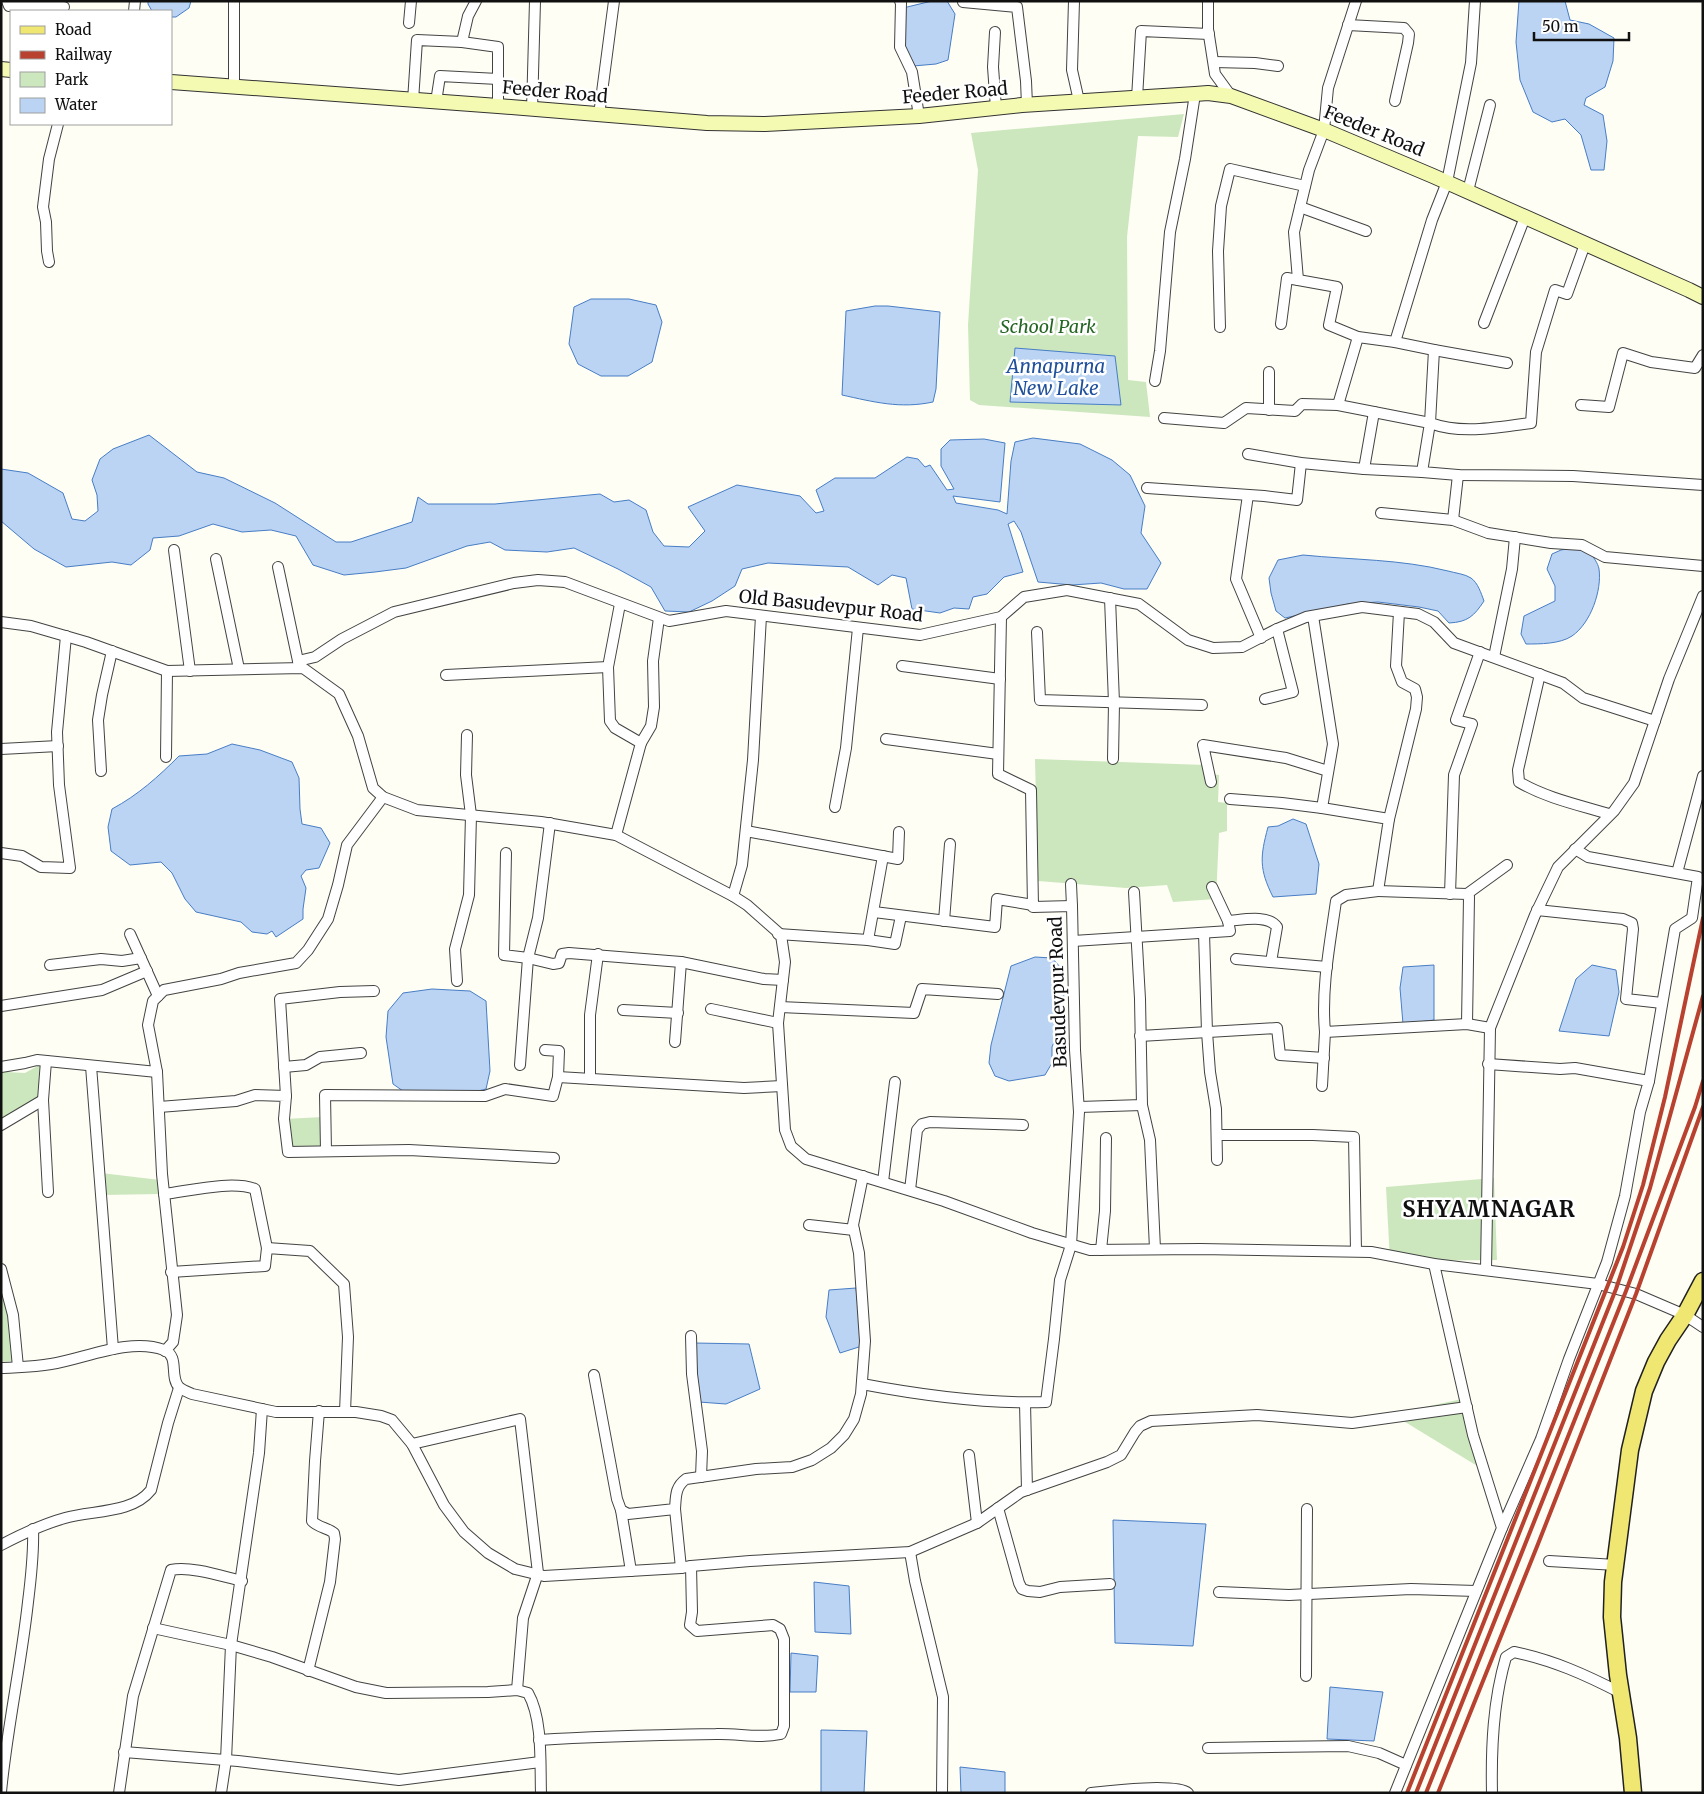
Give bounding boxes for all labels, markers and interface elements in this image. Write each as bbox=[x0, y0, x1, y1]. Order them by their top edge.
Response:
legend bbox=[10, 10, 172, 125]
scale bar bbox=[1534, 10, 1629, 42]
text: 50 m bbox=[1542, 17, 1579, 36]
text: Road bbox=[55, 20, 91, 39]
text: Railway bbox=[55, 45, 112, 64]
text: Park bbox=[55, 70, 89, 89]
street label: Feeder Road bbox=[501, 75, 609, 108]
street label: Feeder Road bbox=[901, 76, 1009, 109]
text: Water bbox=[54, 95, 98, 114]
street label: Feeder Road bbox=[1321, 100, 1428, 161]
park label: School Park bbox=[1000, 315, 1096, 338]
water label: Annapurna New Lake bbox=[1005, 354, 1105, 400]
street label: Old Basudevpur Road bbox=[738, 584, 924, 627]
street label: Basudevpur Road bbox=[1043, 916, 1072, 1068]
district label: SHYAMNAGAR bbox=[1402, 1195, 1576, 1223]

